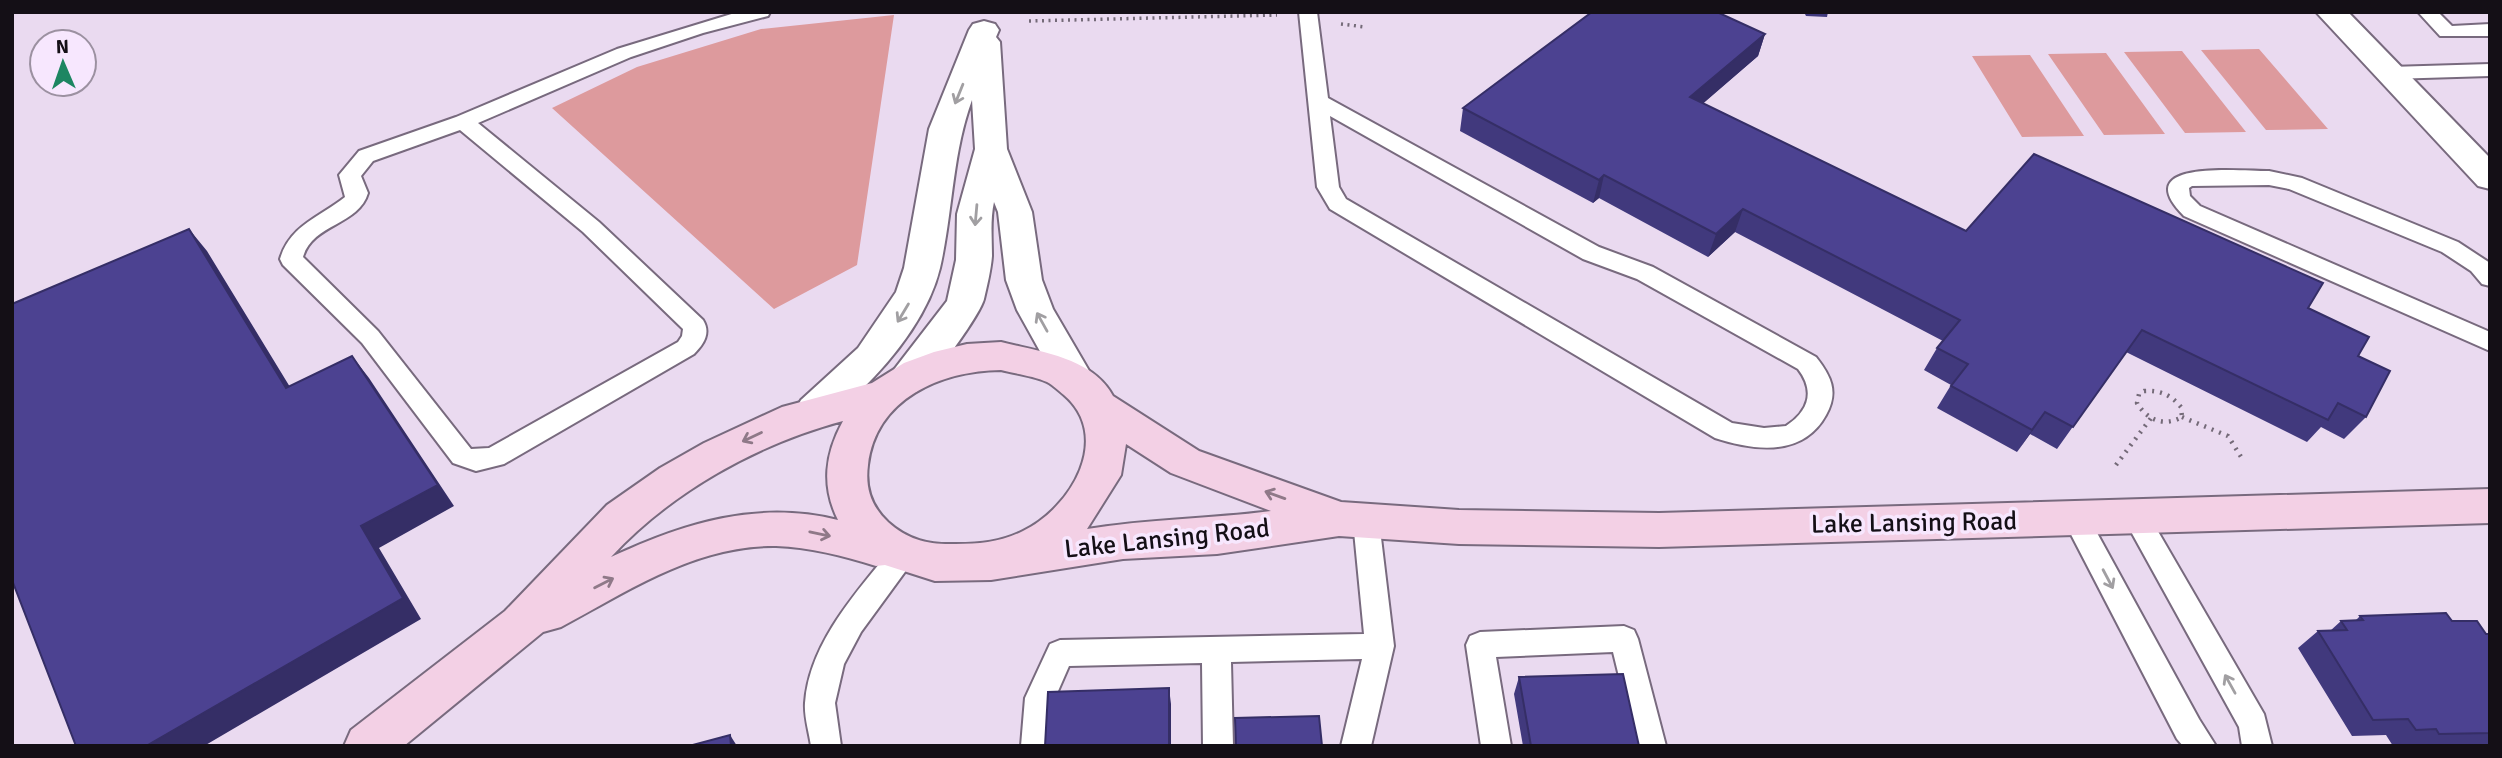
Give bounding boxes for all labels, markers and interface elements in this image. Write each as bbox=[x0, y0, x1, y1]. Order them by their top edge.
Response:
north arrow bbox=[28, 28, 98, 98]
text: N bbox=[55, 35, 69, 59]
one-way arrow bbox=[951, 82, 964, 104]
one-way arrow bbox=[969, 203, 982, 226]
one-way arrow bbox=[896, 302, 910, 322]
one-way arrow bbox=[1035, 312, 1049, 332]
one-way arrow bbox=[742, 431, 763, 445]
one-way arrow bbox=[1264, 488, 1286, 501]
street label: Lake Lansing Road bbox=[1811, 505, 2017, 541]
street label: Lake Lansing Road bbox=[1063, 512, 1271, 566]
one-way arrow bbox=[808, 528, 831, 541]
one-way arrow bbox=[2102, 568, 2115, 589]
one-way arrow bbox=[593, 576, 614, 590]
one-way arrow bbox=[2223, 674, 2236, 695]

